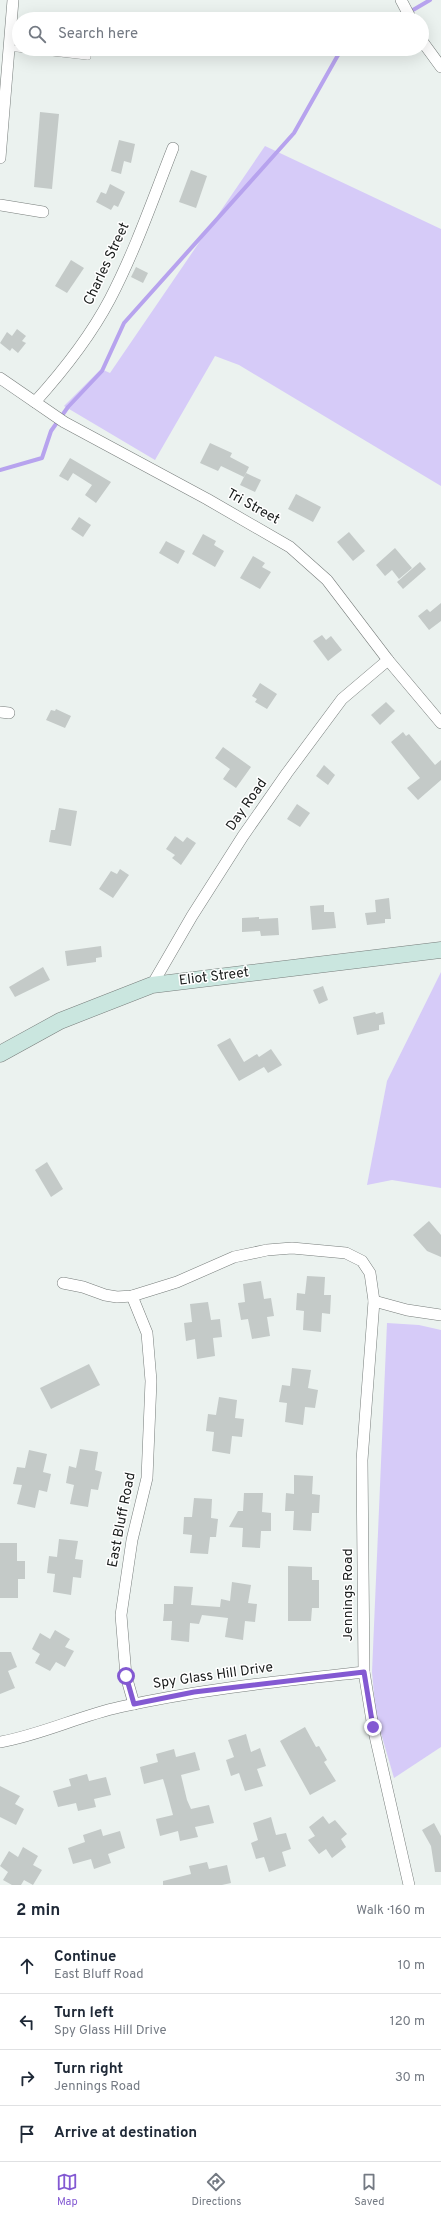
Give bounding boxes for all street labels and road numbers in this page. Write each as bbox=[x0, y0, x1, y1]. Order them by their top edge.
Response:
street label: Charles Street bbox=[80, 220, 134, 308]
street label: Tri Street bbox=[224, 486, 282, 528]
street label: Day Road bbox=[223, 776, 271, 834]
street label: Eliot Street bbox=[178, 964, 250, 990]
street label: East Bluff Road bbox=[104, 1471, 140, 1569]
street label: Jennings Road bbox=[340, 1548, 357, 1642]
street label: Spy Glass Hill Drive bbox=[152, 1659, 274, 1693]

